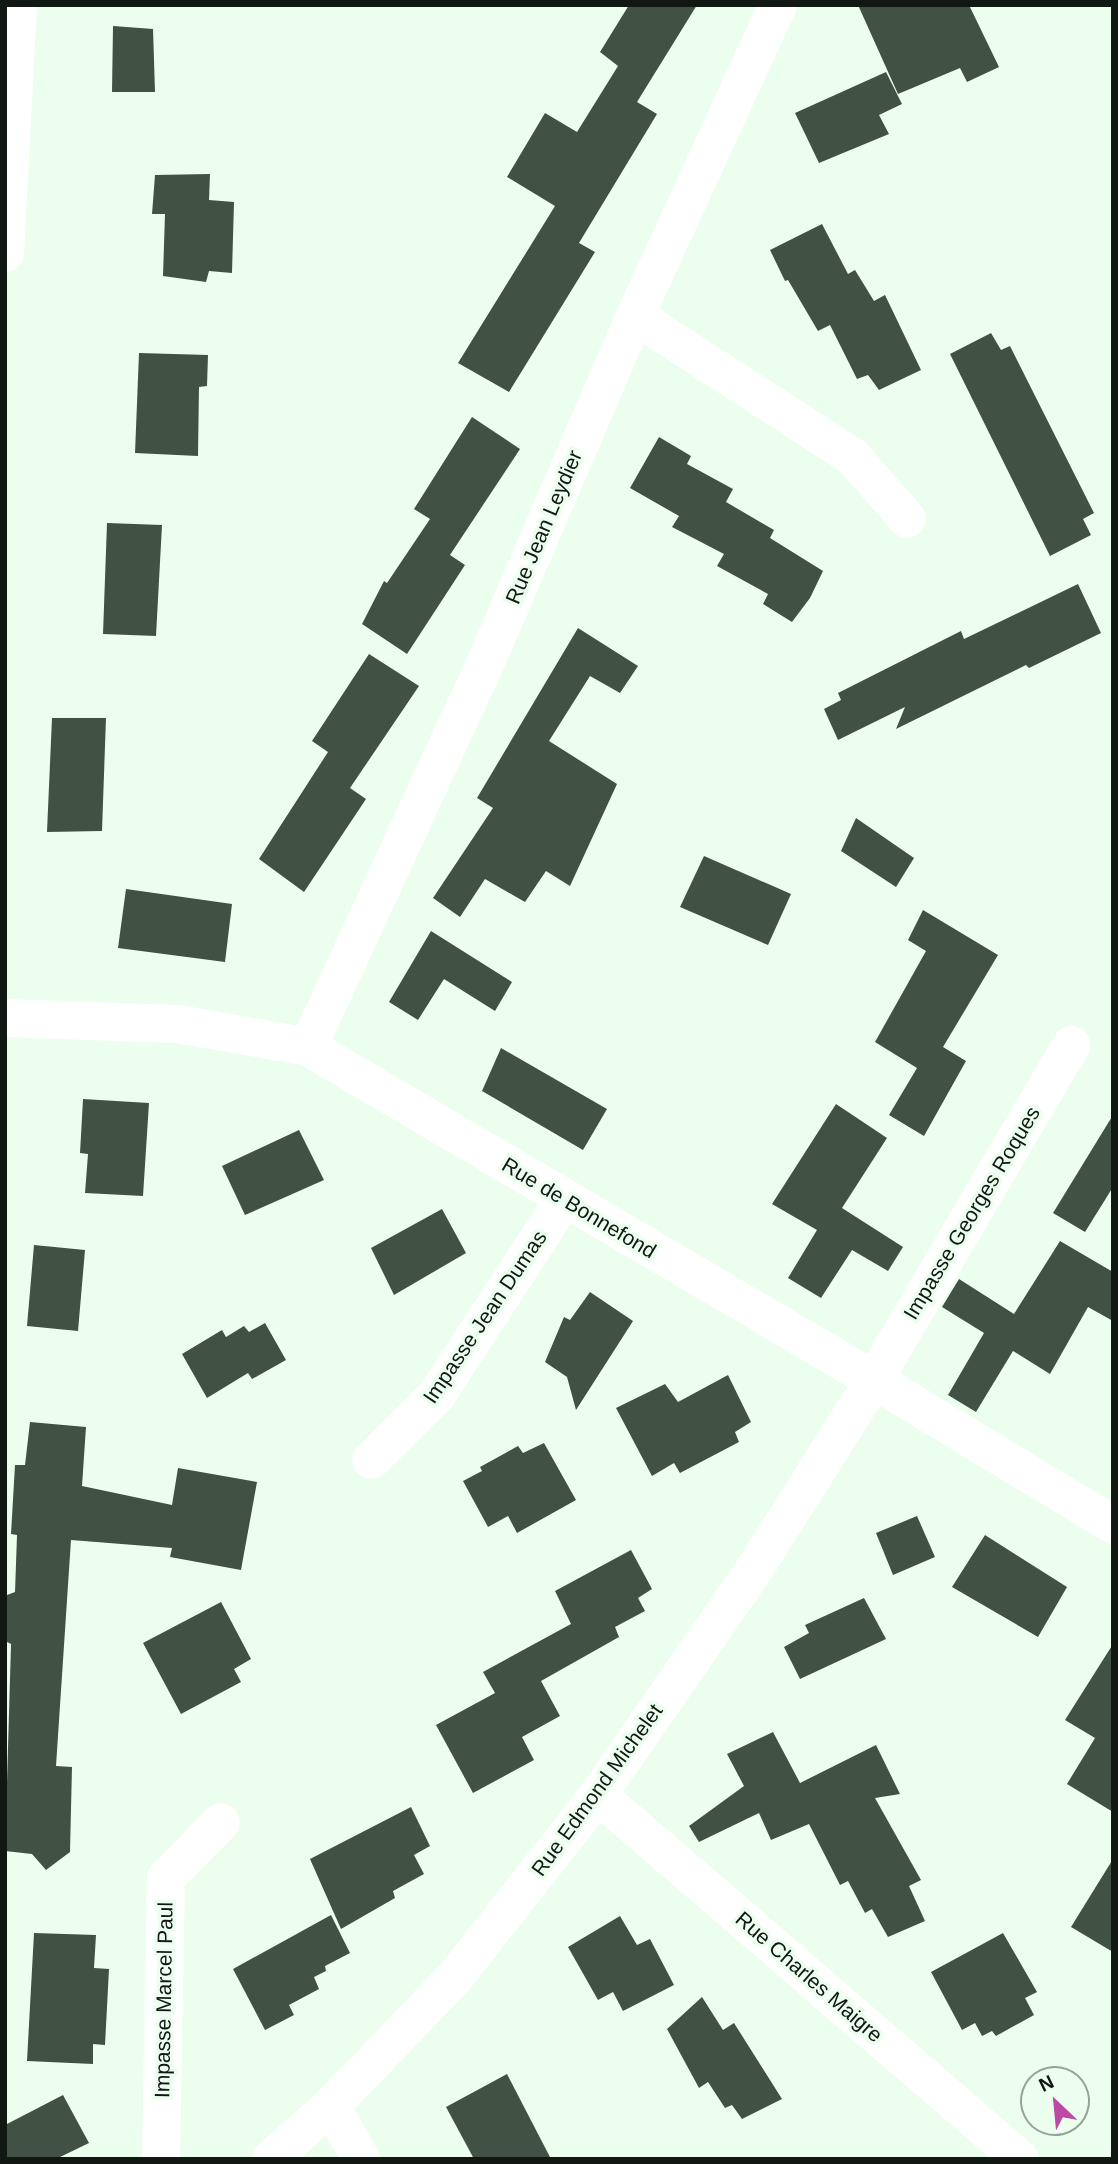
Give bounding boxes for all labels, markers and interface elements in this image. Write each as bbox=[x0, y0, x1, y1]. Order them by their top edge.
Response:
street label: Rue Jean Leydier bbox=[500, 446, 588, 608]
street label: Impasse Georges Roques bbox=[898, 1102, 1046, 1324]
street label: Rue de Bonnefond bbox=[497, 1152, 661, 1264]
street label: Impasse Jean Dumas bbox=[418, 1226, 552, 1408]
street label: Rue Edmond Michelet bbox=[526, 1699, 668, 1881]
street label: Impasse Marcel Paul bbox=[150, 1902, 178, 2098]
street label: Rue Charles Maigre bbox=[730, 1906, 888, 2048]
north arrow bbox=[1020, 2066, 1090, 2136]
text: N bbox=[1036, 2071, 1057, 2096]

